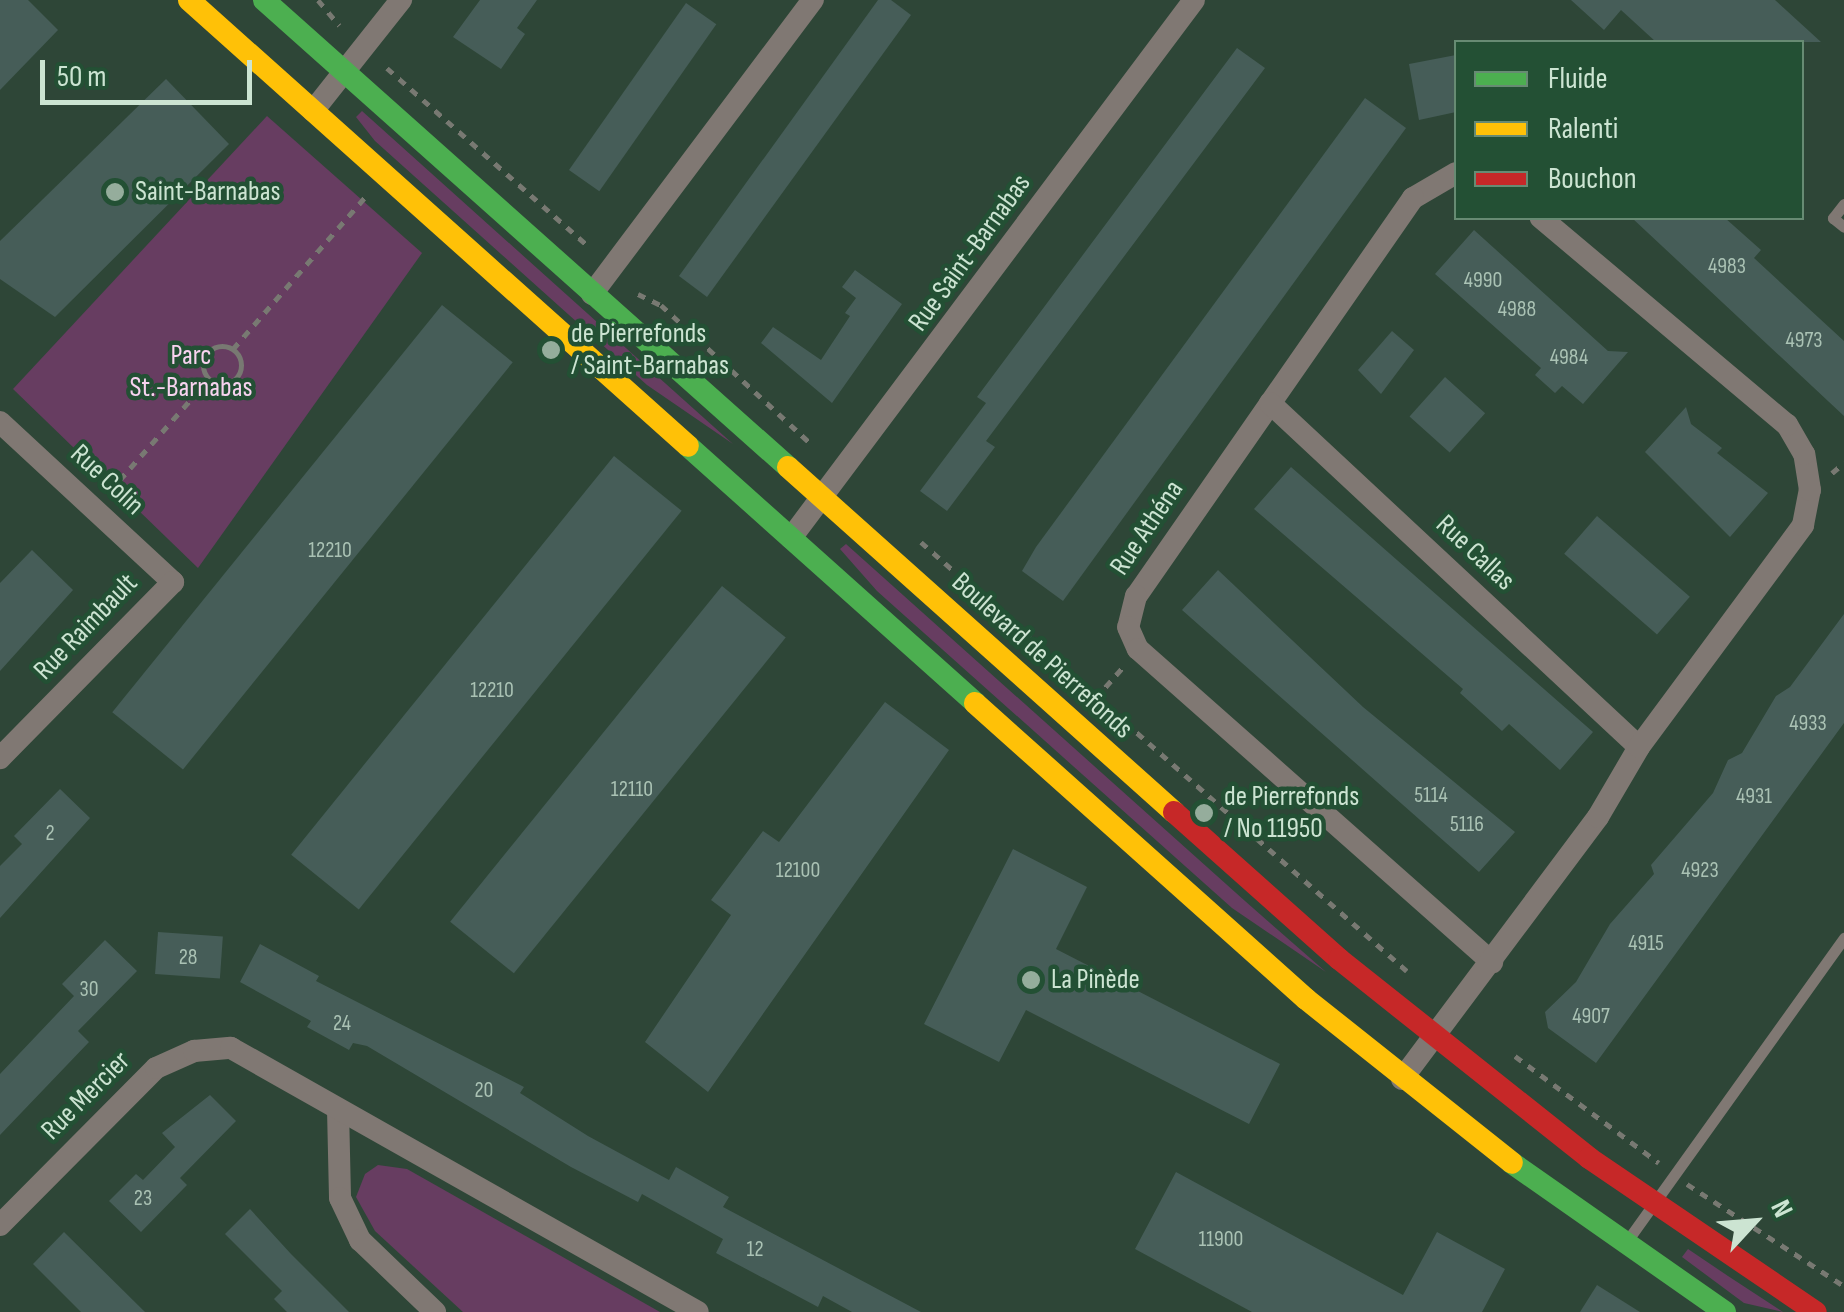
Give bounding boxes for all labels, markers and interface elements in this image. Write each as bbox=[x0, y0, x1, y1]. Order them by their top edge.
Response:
scale bar bbox=[45, 40, 258, 102]
legend bbox=[1454, 40, 1804, 220]
text: 50 m bbox=[57, 59, 106, 95]
text: Fluide bbox=[1548, 61, 1608, 97]
text: Ralenti bbox=[1548, 111, 1618, 147]
text: Bouchon bbox=[1548, 161, 1636, 197]
street label: Rue Saint-Barnabas bbox=[902, 168, 1038, 338]
place label: Saint-Barnabas bbox=[135, 175, 281, 209]
marker: Saint-Barnabas bbox=[104, 181, 126, 203]
house number: 4983 bbox=[1708, 254, 1746, 280]
house number: 4990 bbox=[1464, 268, 1502, 294]
house number: 4988 bbox=[1498, 297, 1536, 323]
place label: de Pierrefonds / Saint-Barnabas bbox=[571, 317, 729, 383]
house number: 4973 bbox=[1785, 328, 1823, 354]
park label: Parc St.-Barnabas bbox=[129, 339, 253, 405]
marker: de Pierrefonds / Saint-Barnabas bbox=[540, 339, 562, 361]
house number: 4984 bbox=[1550, 345, 1588, 371]
street label: Rue Colin bbox=[63, 438, 151, 522]
street label: Rue Athéna bbox=[1103, 474, 1191, 582]
street label: Rue Callas bbox=[1429, 508, 1521, 598]
house number: 12210 bbox=[308, 538, 352, 564]
street label: Boulevard de Pierrefonds bbox=[944, 566, 1140, 746]
street label: Rue Raimbault bbox=[27, 567, 145, 687]
house number: 12210 bbox=[470, 678, 514, 704]
house number: 4933 bbox=[1789, 711, 1827, 737]
house number: 12110 bbox=[611, 777, 653, 803]
place label: de Pierrefonds / No 11950 bbox=[1224, 780, 1359, 846]
house number: 5114 bbox=[1414, 783, 1448, 809]
house number: 4931 bbox=[1736, 784, 1772, 810]
marker: de Pierrefonds / No 11950 bbox=[1193, 802, 1215, 824]
house number: 5116 bbox=[1450, 812, 1484, 838]
house number: 2 bbox=[45, 821, 55, 847]
house number: 12100 bbox=[776, 858, 820, 884]
house number: 4923 bbox=[1681, 858, 1719, 884]
house number: 4915 bbox=[1628, 931, 1664, 957]
house number: 28 bbox=[179, 945, 197, 971]
place label: La Pinède bbox=[1051, 963, 1140, 997]
marker: La Pinède bbox=[1020, 969, 1042, 991]
house number: 30 bbox=[79, 977, 99, 1003]
house number: 4907 bbox=[1572, 1004, 1610, 1030]
house number: 24 bbox=[333, 1011, 351, 1037]
street label: Rue Mercier bbox=[35, 1045, 137, 1147]
house number: 20 bbox=[475, 1078, 493, 1104]
north arrow bbox=[1704, 1172, 1804, 1272]
house number: 23 bbox=[134, 1186, 152, 1212]
text: N bbox=[1763, 1195, 1800, 1223]
house number: 11900 bbox=[1199, 1227, 1243, 1253]
house number: 12 bbox=[746, 1237, 764, 1263]

